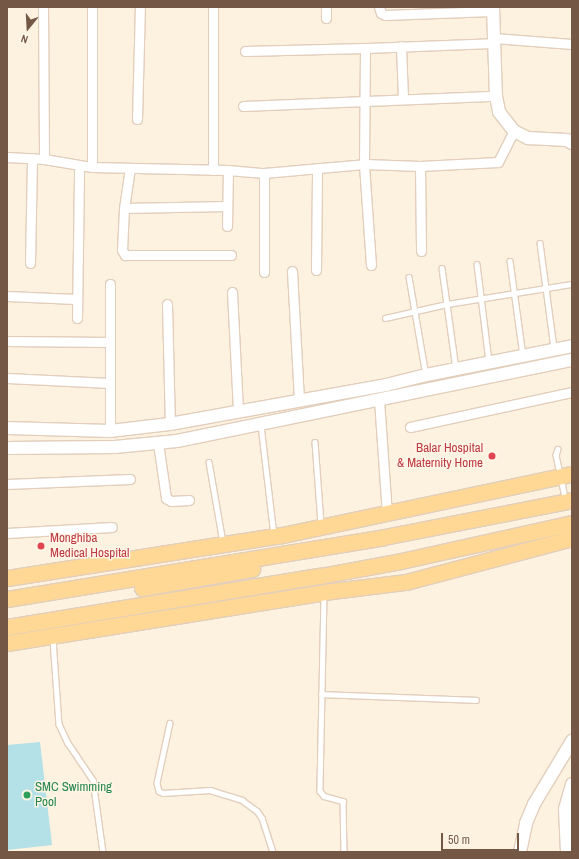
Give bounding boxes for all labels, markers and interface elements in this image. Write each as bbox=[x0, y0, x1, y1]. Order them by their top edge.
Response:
north arrow bbox=[8, 8, 48, 48]
text: N bbox=[19, 32, 30, 47]
place label: Balar Hospital & Maternity Home bbox=[397, 441, 483, 472]
marker: Balar Hospital & Maternity Home bbox=[486, 450, 498, 462]
place label: Monghiba Medical Hospital bbox=[50, 531, 129, 562]
marker: Monghiba Medical Hospital bbox=[35, 540, 47, 552]
place label: SMC Swimming Pool bbox=[35, 780, 112, 811]
marker: SMC Swimming Pool bbox=[22, 790, 32, 800]
scale bar bbox=[443, 825, 521, 851]
text: 50 m bbox=[448, 832, 470, 848]

